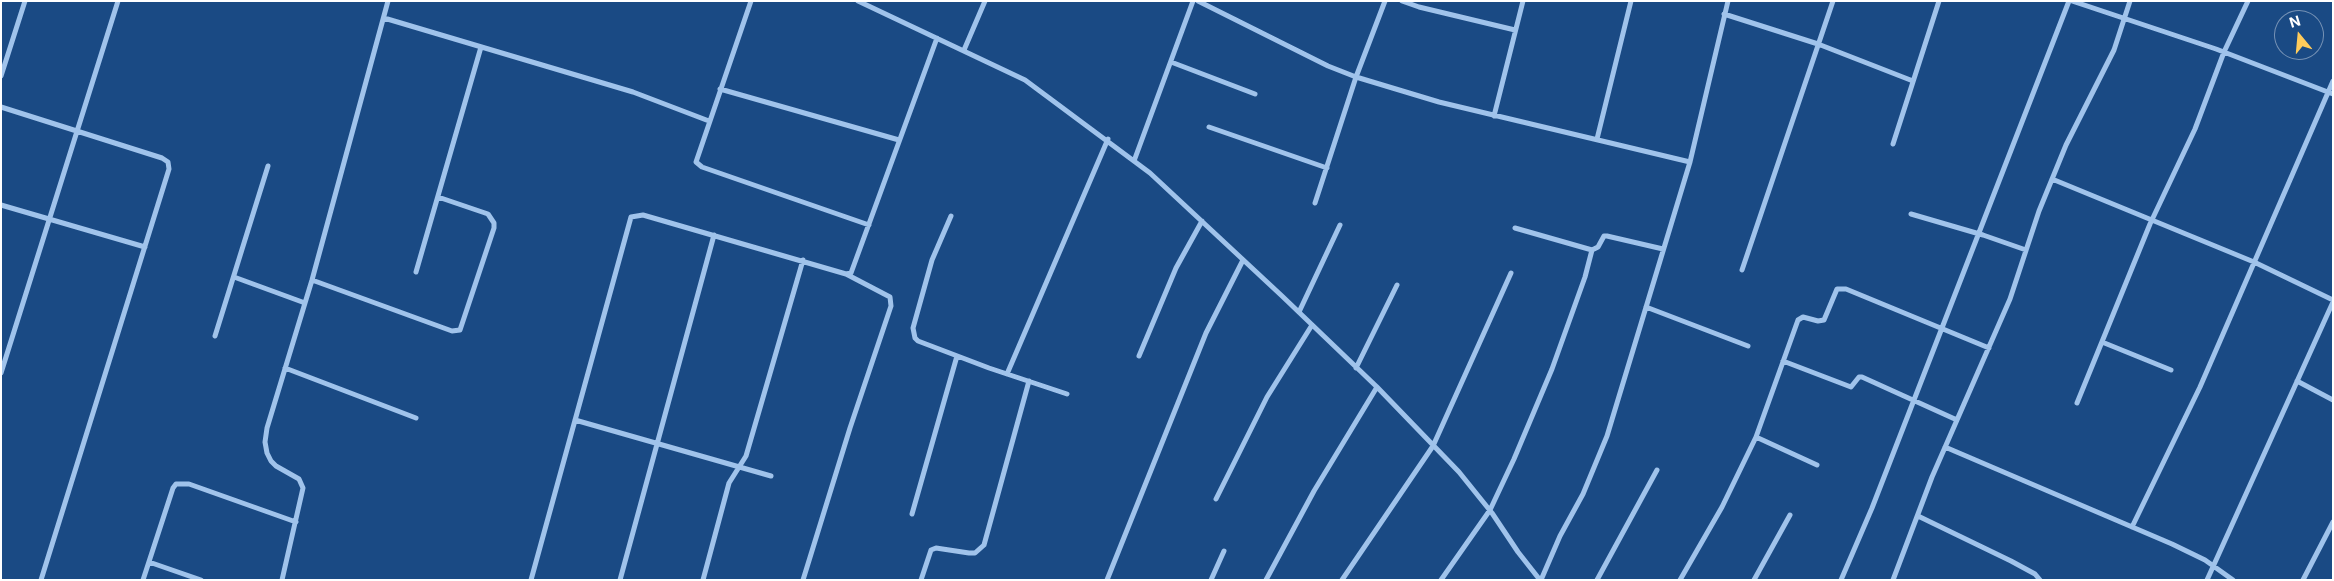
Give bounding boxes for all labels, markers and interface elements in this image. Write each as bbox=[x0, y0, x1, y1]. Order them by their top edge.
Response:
north arrow bbox=[2274, 10, 2324, 60]
text: N bbox=[2287, 11, 2302, 31]

